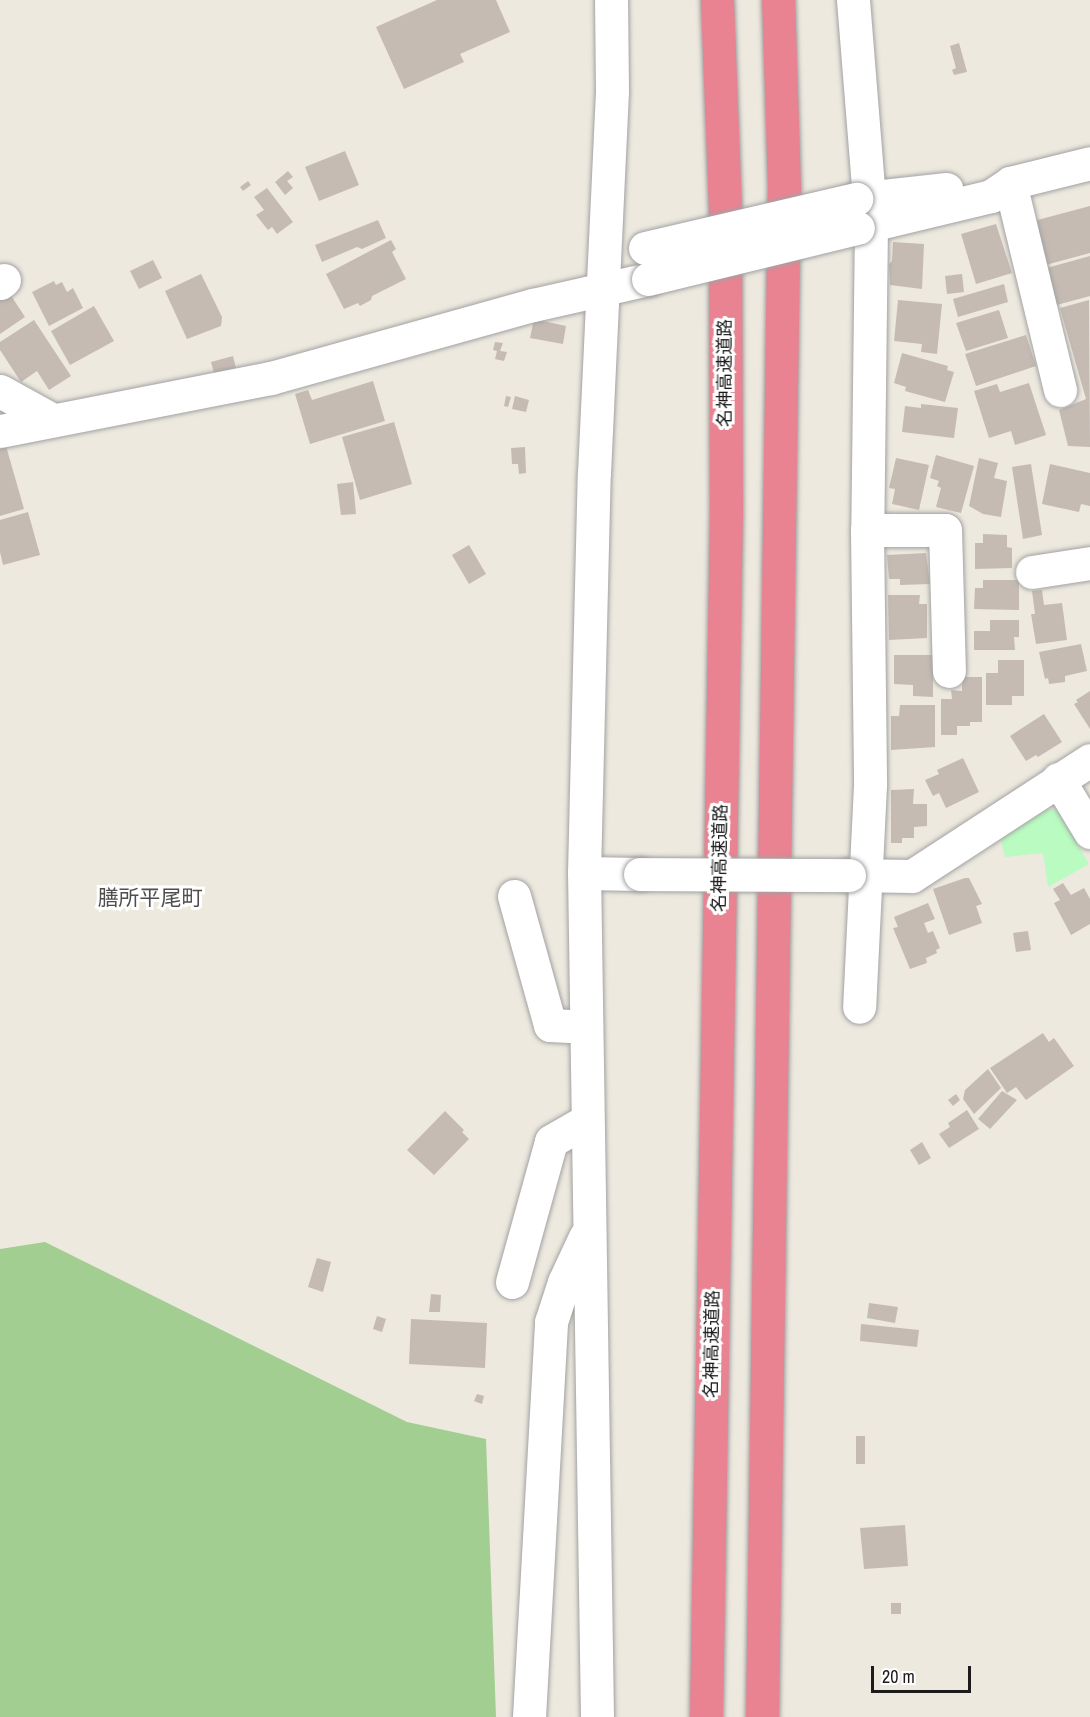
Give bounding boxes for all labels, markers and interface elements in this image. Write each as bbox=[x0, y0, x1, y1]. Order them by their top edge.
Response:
street label: 名神高速道路 bbox=[714, 319, 736, 427]
street label: 名神高速道路 bbox=[708, 804, 732, 912]
district label: 膳所平尾町 bbox=[98, 885, 202, 911]
street label: 名神高速道路 bbox=[700, 1290, 724, 1398]
scale bar bbox=[874, 1654, 974, 1692]
text: 20 m bbox=[882, 1664, 915, 1689]

